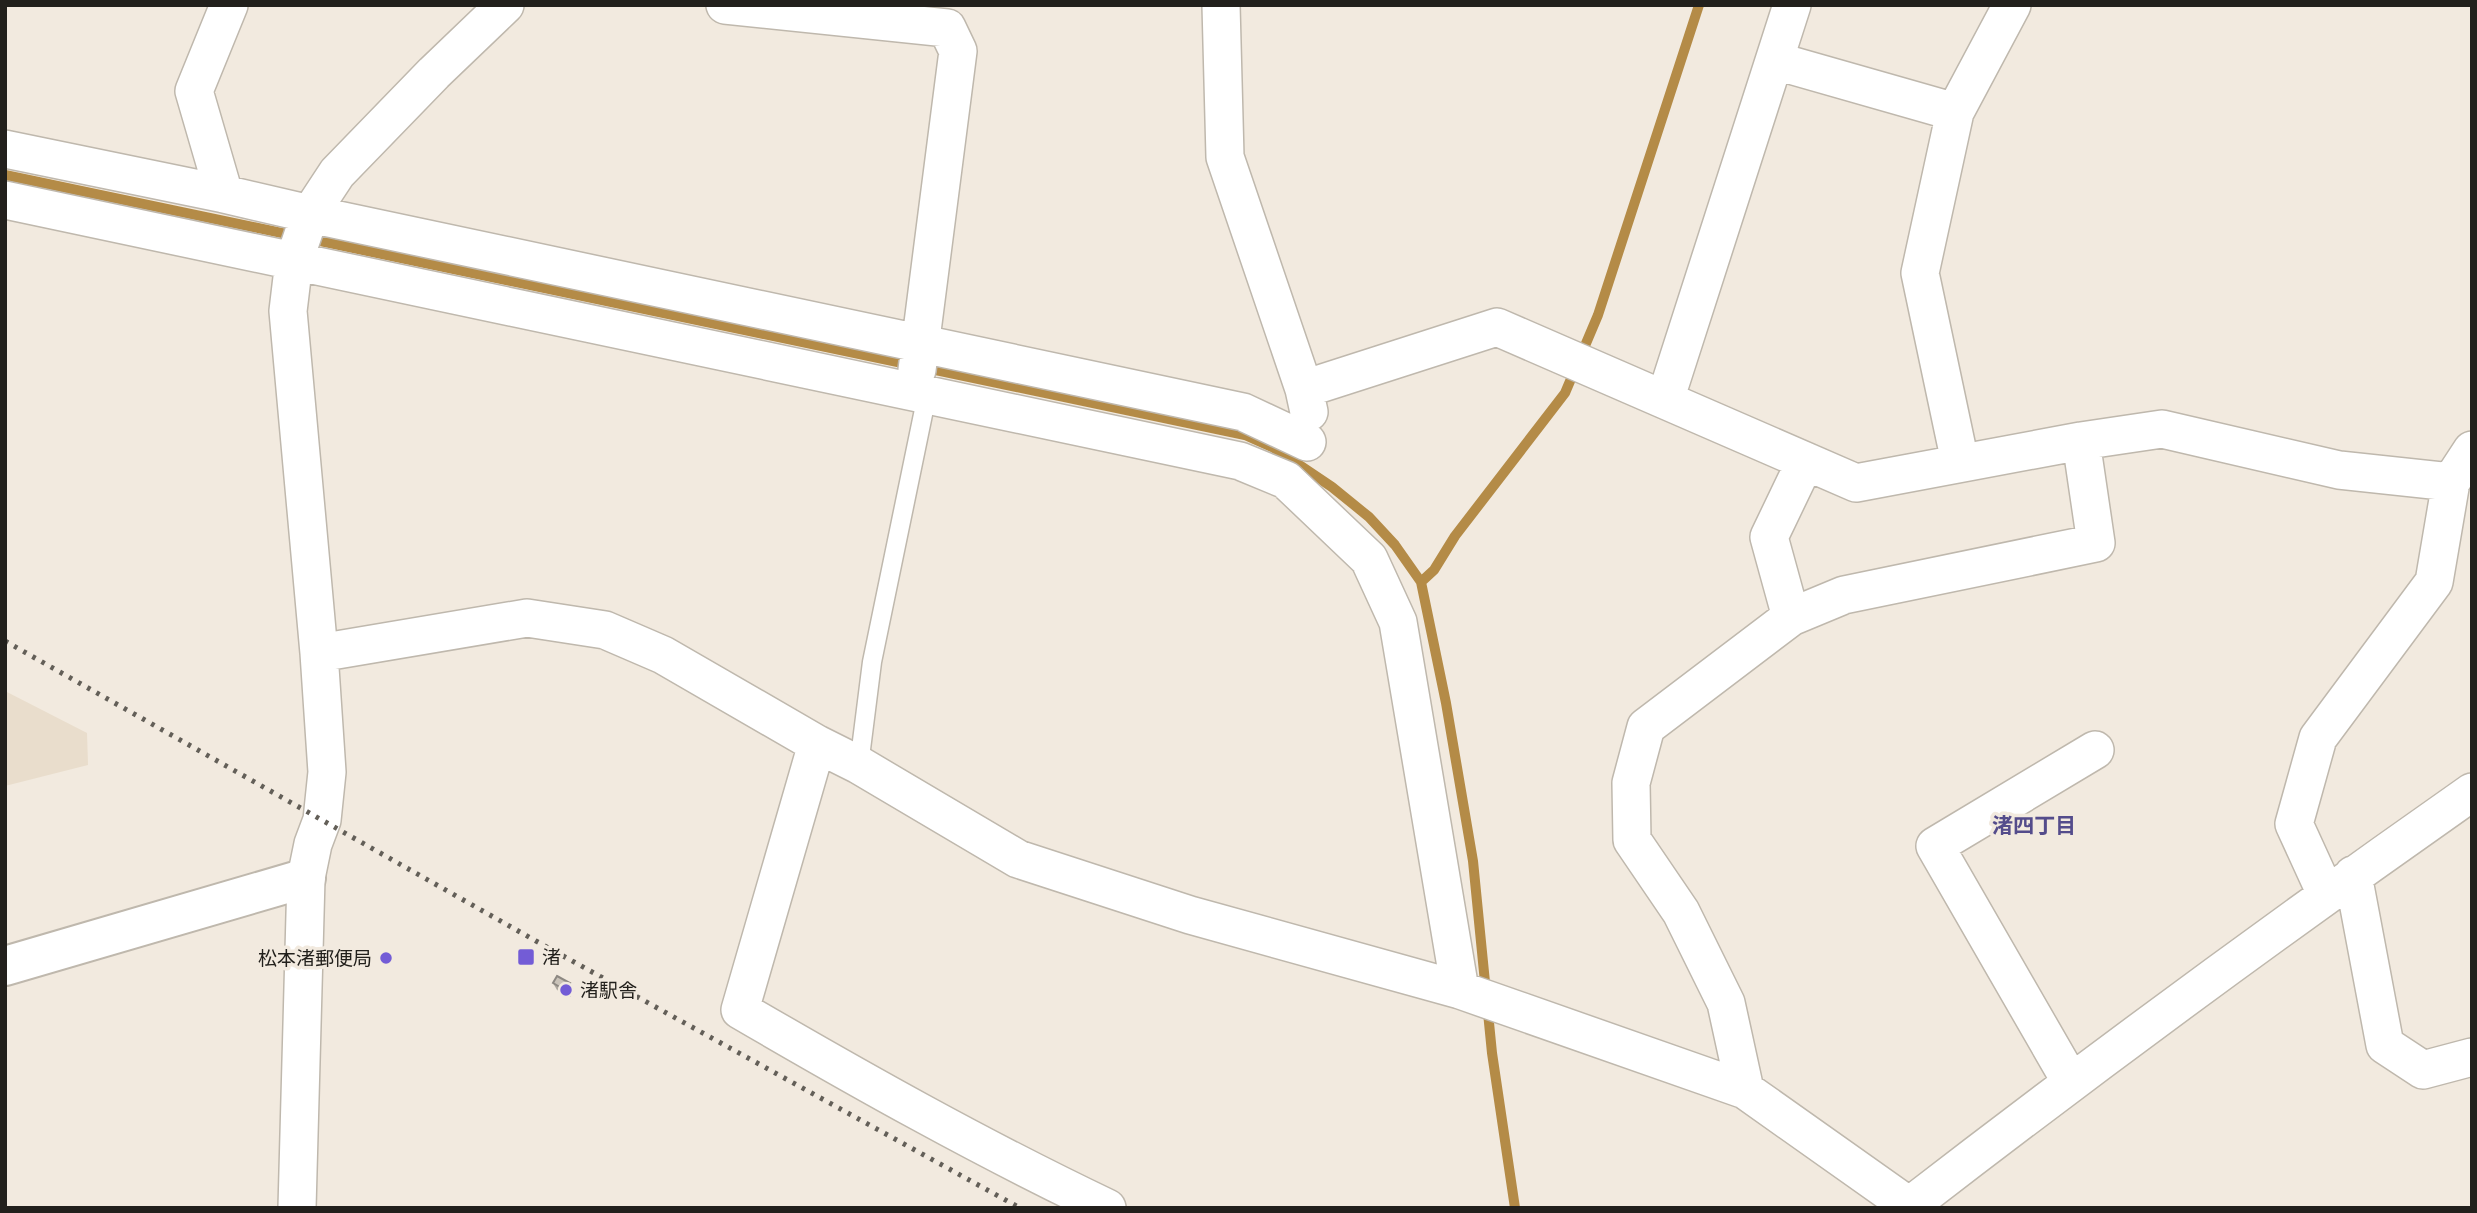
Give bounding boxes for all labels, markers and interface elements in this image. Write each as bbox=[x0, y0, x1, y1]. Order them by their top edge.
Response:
district label: 渚四丁目 bbox=[1992, 811, 2076, 839]
place label: 渚 bbox=[542, 944, 561, 970]
place label: 松本渚郵便局 bbox=[258, 945, 372, 971]
marker: 渚 bbox=[516, 947, 536, 967]
marker: 松本渚郵便局 bbox=[378, 950, 394, 966]
place label: 渚駅舎 bbox=[580, 977, 637, 1003]
marker: 渚駅舎 bbox=[558, 982, 574, 998]

